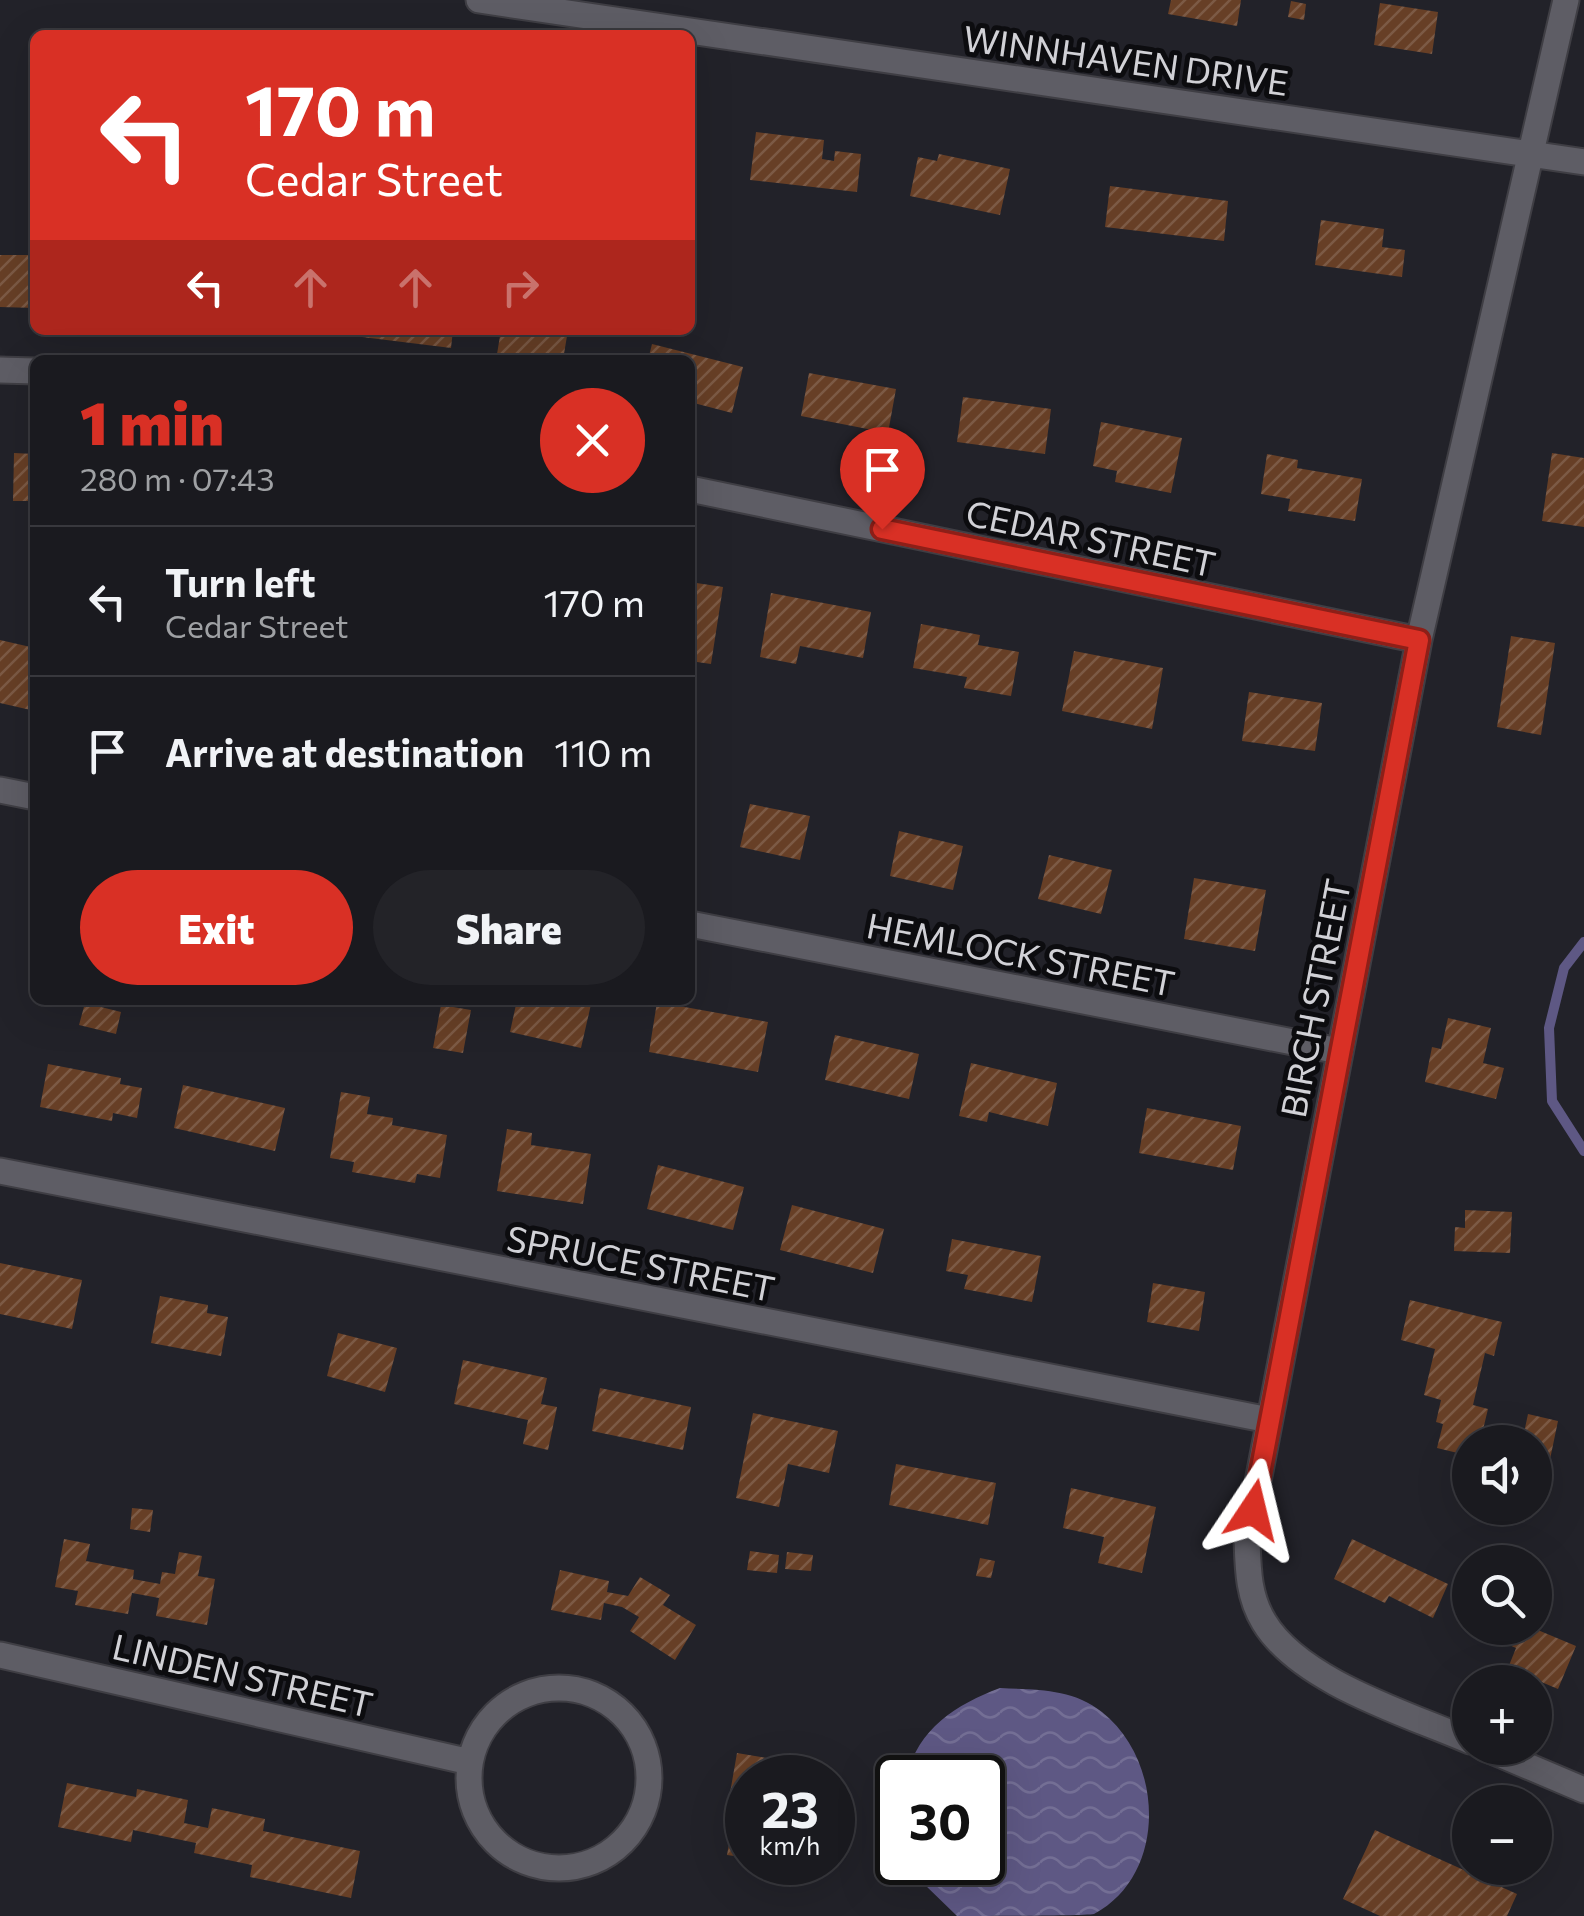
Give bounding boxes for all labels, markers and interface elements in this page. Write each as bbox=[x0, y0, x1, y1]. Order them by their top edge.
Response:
street label: WINNHAVEN DRIVE bbox=[961, 15, 1291, 103]
text: 170 m bbox=[245, 65, 436, 150]
icon: left bbox=[80, 70, 210, 200]
text: Cedar Street bbox=[245, 150, 503, 205]
icon: left bbox=[178, 260, 233, 315]
icon: ahead bbox=[283, 260, 338, 315]
icon: ahead bbox=[388, 260, 443, 315]
icon: right bbox=[493, 260, 548, 315]
text: 1 min bbox=[80, 384, 224, 457]
button: close bbox=[540, 388, 645, 493]
pin bbox=[840, 427, 925, 530]
icon: arrive bbox=[855, 442, 910, 497]
text: 280 m · 07:43 bbox=[80, 458, 274, 498]
street label: CEDAR STREET bbox=[962, 490, 1220, 584]
text: Turn left bbox=[165, 558, 316, 605]
icon: left bbox=[80, 574, 135, 629]
text: 170 m bbox=[544, 578, 645, 625]
text: Cedar Street bbox=[165, 605, 348, 645]
icon: arrive bbox=[80, 724, 135, 779]
text: Arrive at destination bbox=[165, 728, 524, 775]
text: 110 m bbox=[554, 728, 652, 775]
button: Exit bbox=[80, 870, 353, 985]
button: Share bbox=[373, 870, 645, 985]
street label: BIRCH STREET bbox=[1270, 875, 1358, 1121]
street label: HEMLOCK STREET bbox=[863, 902, 1179, 1004]
street label: SPRUCE STREET bbox=[503, 1215, 779, 1309]
map controls bbox=[1452, 1425, 1552, 1885]
button: sound bbox=[1452, 1425, 1552, 1525]
position arrow bbox=[1201, 1458, 1305, 1562]
button: search bbox=[1452, 1545, 1552, 1645]
street label: LINDEN STREET bbox=[109, 1623, 377, 1725]
button: + bbox=[1452, 1665, 1552, 1765]
speed limit sign: 30 bbox=[875, 1755, 1005, 1885]
text: 23 bbox=[761, 1777, 819, 1838]
button: − bbox=[1452, 1785, 1552, 1885]
text: km/h bbox=[760, 1830, 820, 1860]

